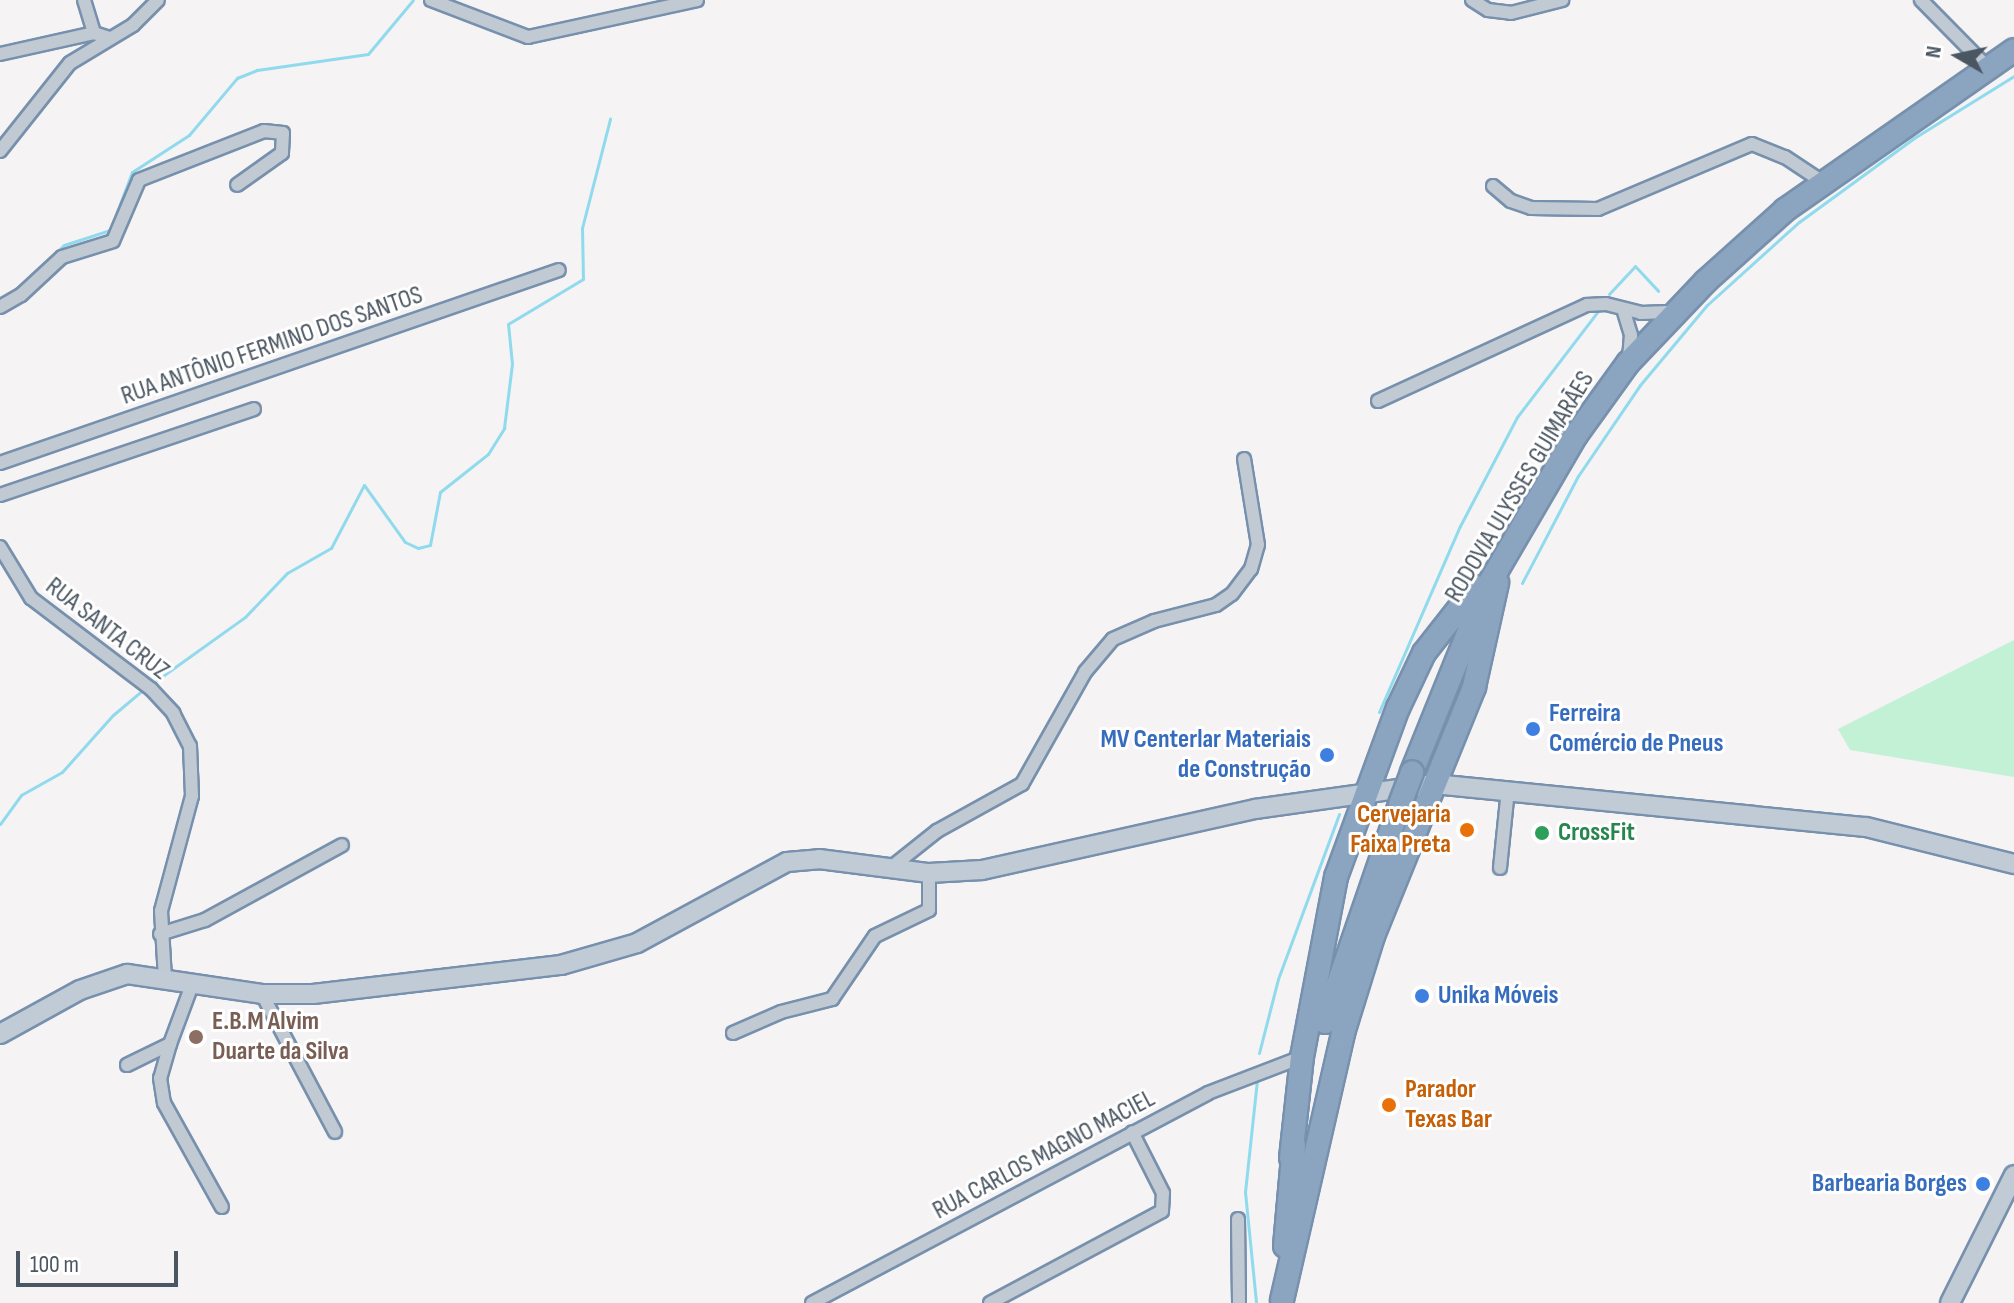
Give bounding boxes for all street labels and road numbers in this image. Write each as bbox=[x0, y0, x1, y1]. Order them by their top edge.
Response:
street label: RUA ANTÔNIO FERMINO DOS SANTOS bbox=[117, 280, 427, 412]
street label: RODOVIA ULYSSES GUIMARÃES bbox=[1439, 366, 1601, 608]
street label: RUA SANTA CRUZ bbox=[39, 571, 175, 687]
street label: RUA CARLOS MAGNO MACIEL bbox=[928, 1083, 1160, 1227]

